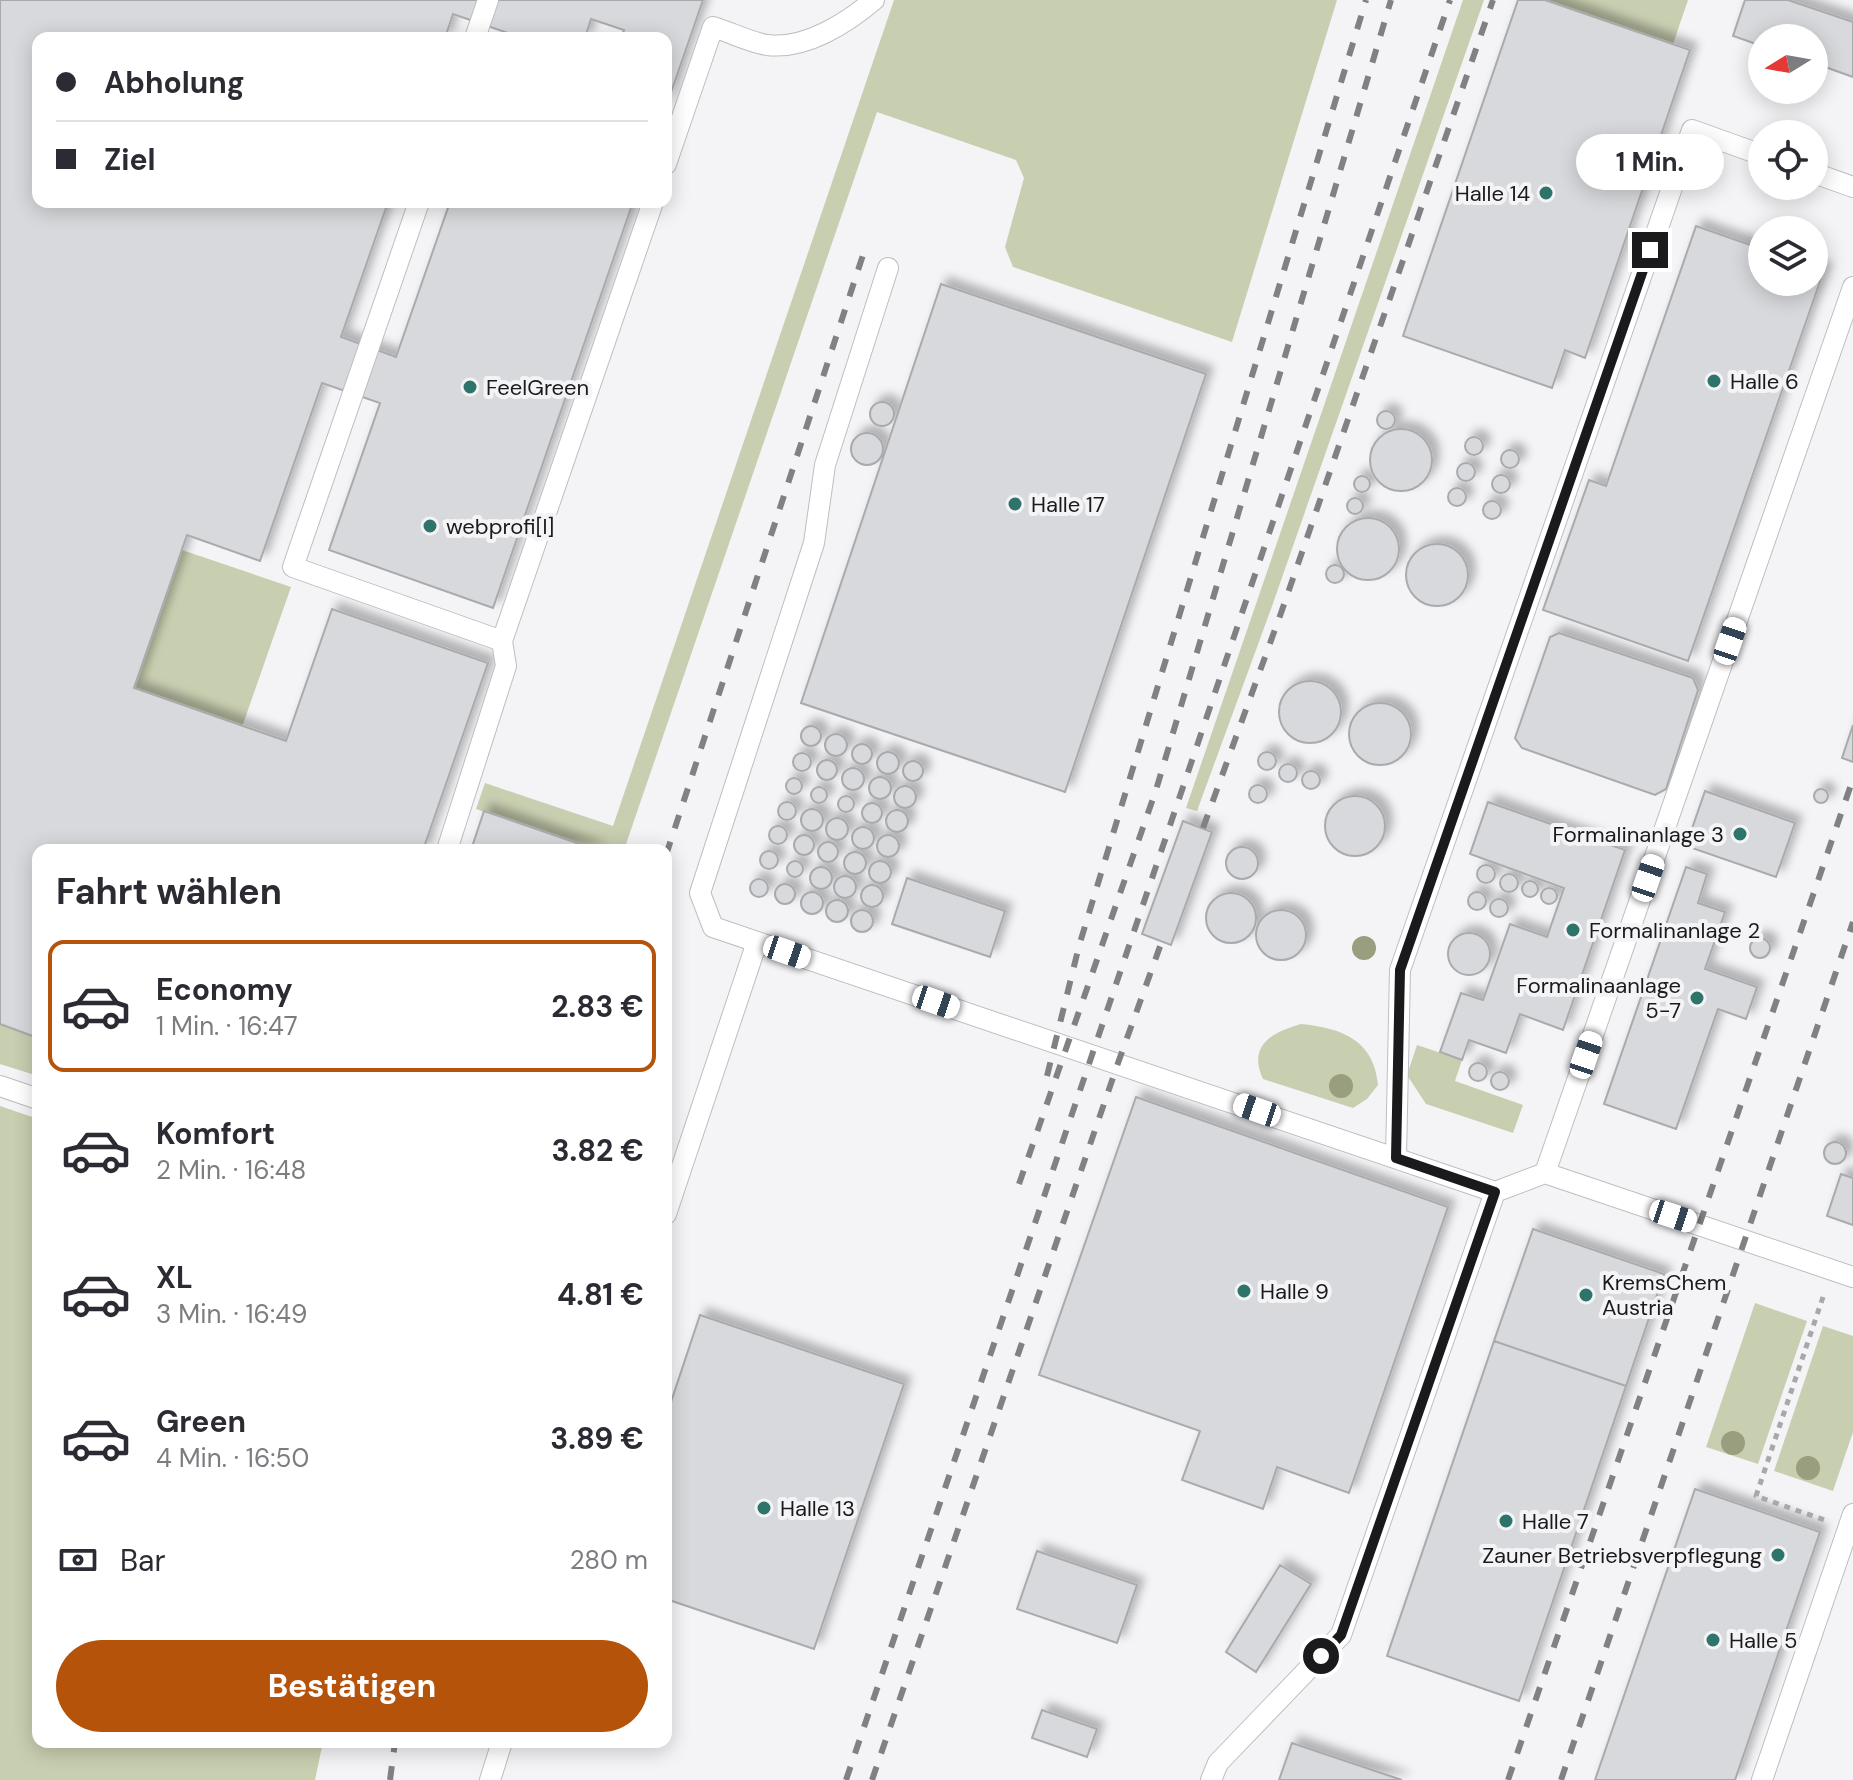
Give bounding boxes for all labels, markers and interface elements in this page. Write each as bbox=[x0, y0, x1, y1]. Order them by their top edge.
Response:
north arrow bbox=[1748, 24, 1828, 104]
map controls bbox=[1748, 24, 1828, 296]
text: Abholung bbox=[104, 63, 245, 102]
button: locate bbox=[1748, 120, 1828, 200]
callout: 1 Min. bbox=[1576, 134, 1724, 190]
text: Ziel bbox=[104, 140, 156, 179]
text: 1 Min. bbox=[1616, 145, 1684, 179]
place label: Halle 14 bbox=[1455, 179, 1530, 208]
marker: Halle 14 bbox=[1537, 184, 1555, 202]
button: layers bbox=[1748, 216, 1828, 296]
route end bbox=[1632, 232, 1668, 268]
place label: Halle 6 bbox=[1730, 367, 1799, 396]
marker: Halle 6 bbox=[1705, 372, 1723, 390]
place label: FeelGreen bbox=[486, 373, 589, 402]
marker: FeelGreen bbox=[461, 378, 479, 396]
place label: Halle 17 bbox=[1031, 490, 1105, 519]
marker: Halle 17 bbox=[1006, 495, 1024, 513]
place label: webprofi[l] bbox=[446, 512, 554, 541]
marker: webprofi[l] bbox=[421, 517, 439, 535]
car bbox=[1711, 614, 1749, 668]
place label: Formalinanlage 3 bbox=[1552, 820, 1724, 849]
marker: Formalinanlage 3 bbox=[1731, 825, 1749, 843]
car bbox=[1629, 851, 1667, 905]
text: Fahrt wählen bbox=[56, 868, 282, 915]
place label: Formalinanlage 2 bbox=[1589, 916, 1760, 945]
marker: Formalinanlage 2 bbox=[1564, 921, 1582, 939]
car bbox=[760, 933, 814, 971]
icon: car bbox=[60, 970, 132, 1042]
text: Economy bbox=[156, 970, 293, 1009]
place label: Formalinaanlage 5-7 bbox=[1516, 971, 1681, 1025]
car bbox=[909, 983, 963, 1021]
text: 2.83 € bbox=[551, 987, 644, 1026]
marker: Formalinaanlage 5-7 bbox=[1688, 989, 1706, 1007]
text: 1 Min. · 16:47 bbox=[156, 1009, 298, 1043]
car bbox=[1567, 1028, 1605, 1082]
car bbox=[1230, 1091, 1284, 1129]
icon: car bbox=[60, 1114, 132, 1186]
text: Komfort bbox=[156, 1114, 275, 1153]
text: 3.82 € bbox=[552, 1131, 644, 1170]
text: 2 Min. · 16:48 bbox=[156, 1153, 306, 1187]
car bbox=[1646, 1197, 1700, 1235]
icon: car bbox=[60, 1258, 132, 1330]
text: XL bbox=[156, 1258, 193, 1297]
place label: KremsChem Austria bbox=[1602, 1268, 1726, 1322]
text: 4.81 € bbox=[557, 1275, 644, 1314]
place label: Halle 9 bbox=[1260, 1277, 1329, 1306]
marker: Halle 9 bbox=[1235, 1282, 1253, 1300]
marker: KremsChem Austria bbox=[1577, 1286, 1595, 1304]
text: 3 Min. · 16:49 bbox=[156, 1297, 307, 1331]
icon: car bbox=[60, 1402, 132, 1474]
text: Green bbox=[156, 1402, 246, 1441]
text: 3.89 € bbox=[550, 1419, 644, 1458]
text: 4 Min. · 16:50 bbox=[156, 1441, 309, 1475]
place label: Halle 13 bbox=[780, 1494, 855, 1523]
marker: Halle 13 bbox=[755, 1499, 773, 1517]
place label: Halle 7 bbox=[1522, 1507, 1589, 1536]
marker: Halle 7 bbox=[1497, 1512, 1515, 1530]
icon: cash bbox=[56, 1538, 100, 1582]
text: Bar bbox=[120, 1541, 166, 1580]
place label: Zauner Betriebsverpflegung bbox=[1482, 1541, 1762, 1570]
text: 280 m bbox=[570, 1543, 648, 1577]
marker: Zauner Betriebsverpflegung bbox=[1769, 1546, 1787, 1564]
place label: Halle 5 bbox=[1729, 1626, 1798, 1655]
marker: Halle 5 bbox=[1704, 1631, 1722, 1649]
route start bbox=[1303, 1638, 1339, 1674]
button: Bestätigen bbox=[56, 1640, 648, 1732]

